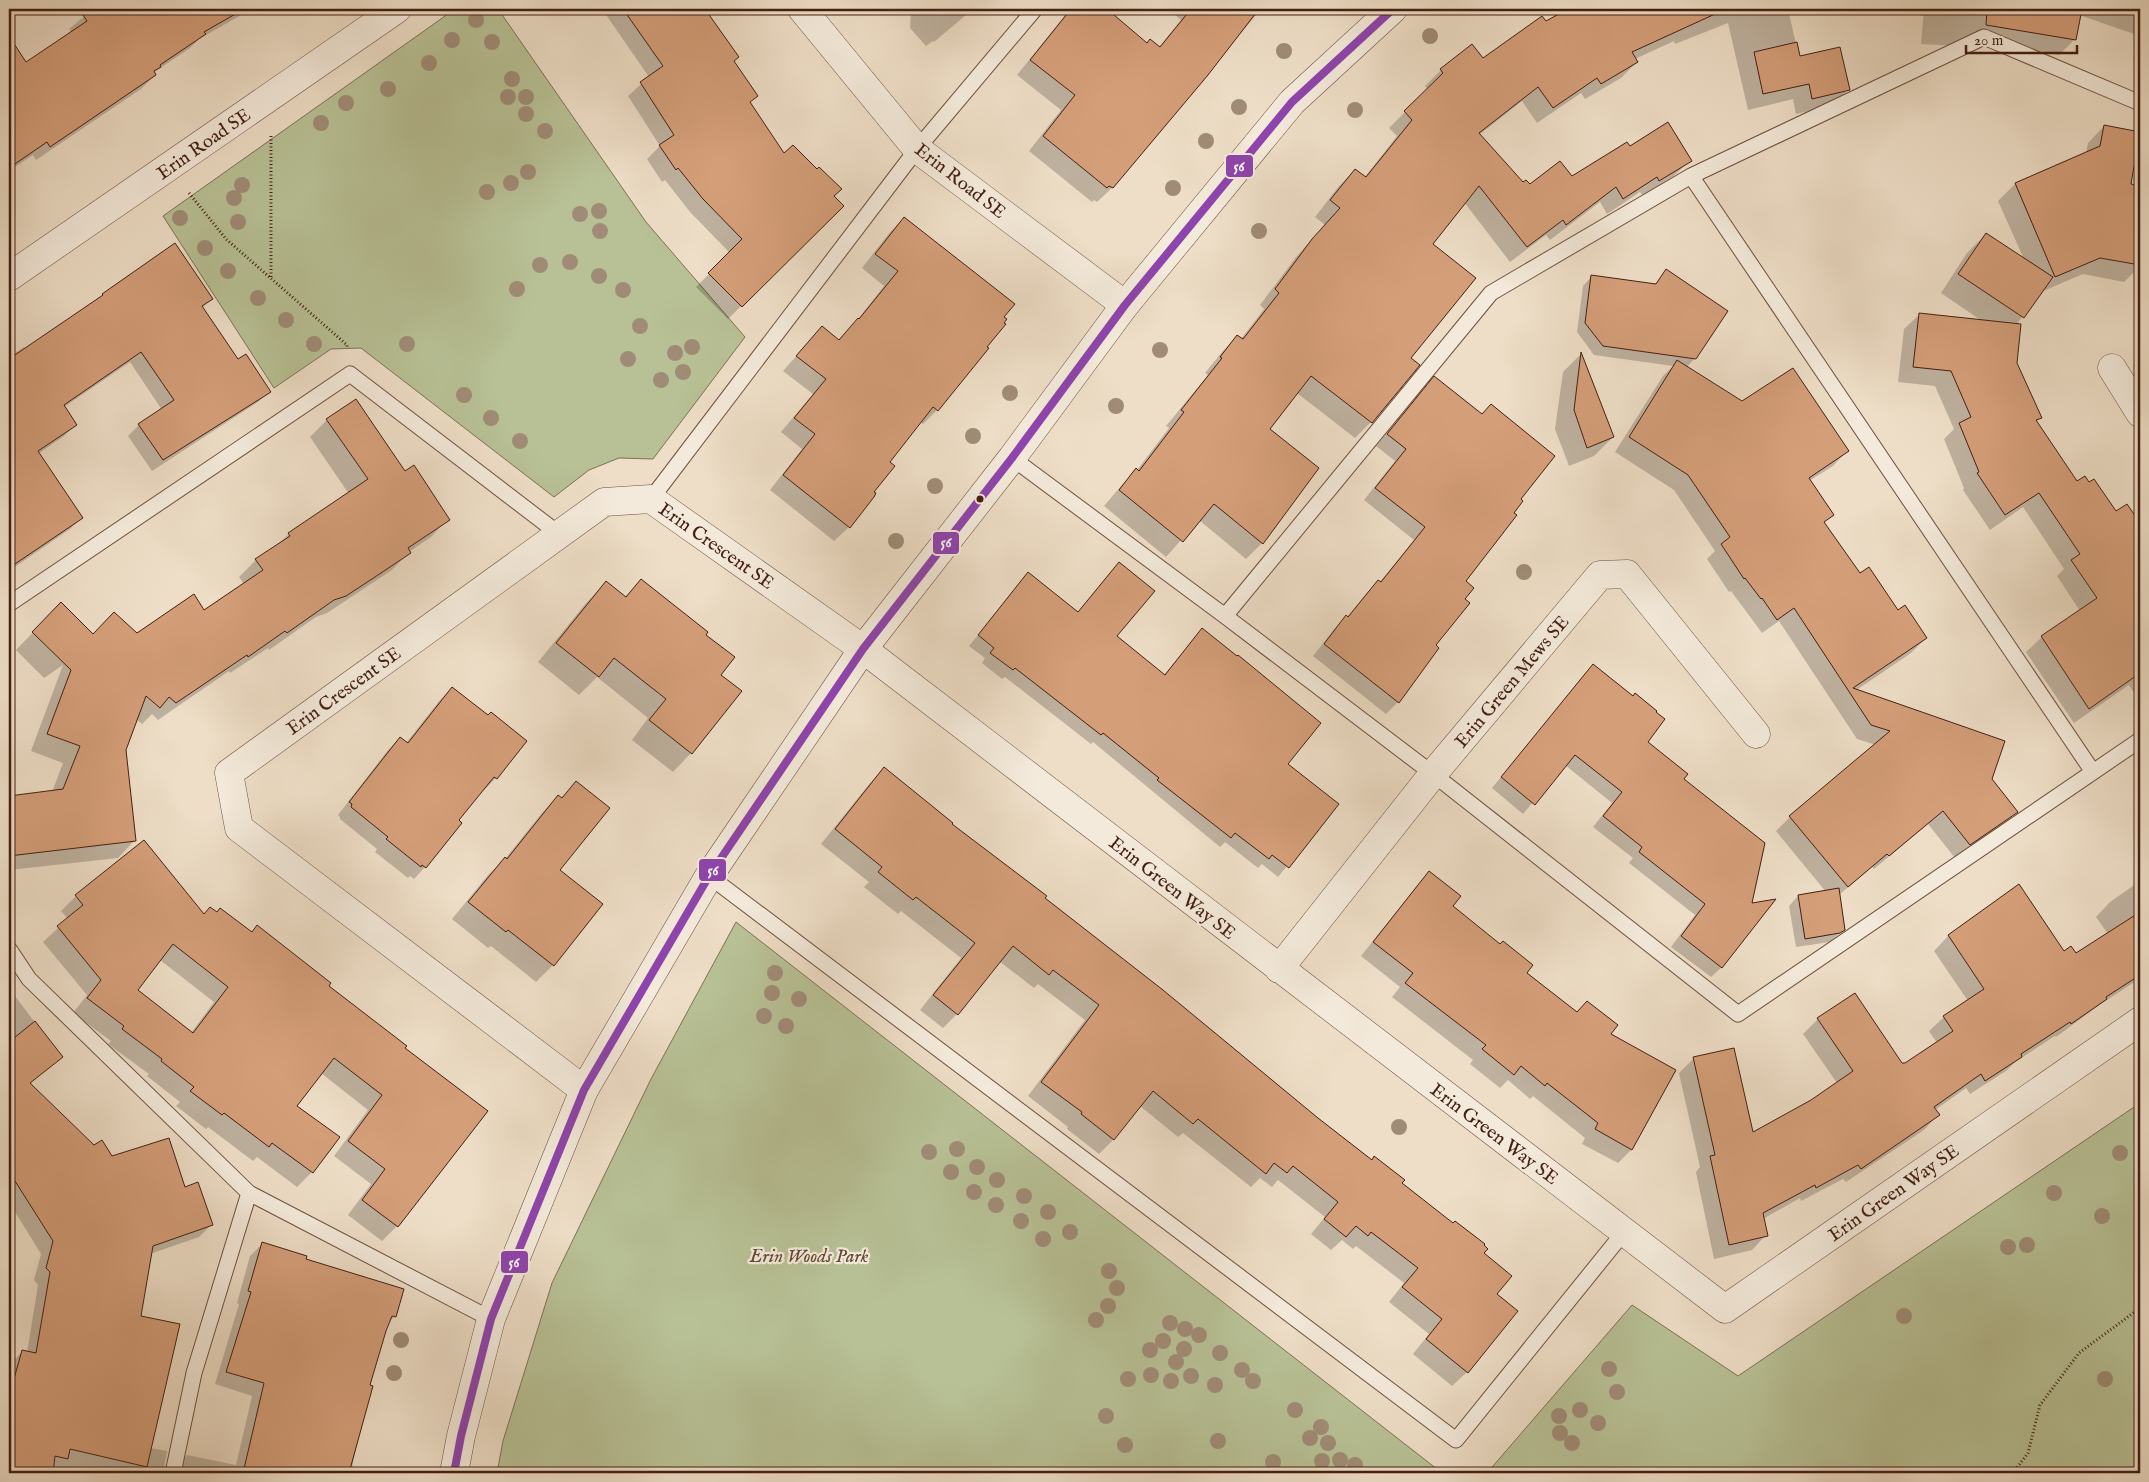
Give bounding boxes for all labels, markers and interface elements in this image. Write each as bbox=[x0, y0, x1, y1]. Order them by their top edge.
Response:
scale bar bbox=[1966, 22, 2078, 54]
text: 20 m bbox=[1974, 31, 2004, 50]
street label: Erin Road SE bbox=[152, 103, 256, 186]
street label: Erin Road SE bbox=[909, 138, 1010, 225]
line badge: 56 bbox=[1225, 154, 1254, 178]
text: 56 bbox=[1234, 158, 1246, 176]
unlabelled marker bbox=[975, 494, 985, 504]
street label: Erin Crescent SE bbox=[653, 498, 778, 595]
line badge: 56 bbox=[932, 531, 960, 555]
text: 56 bbox=[941, 534, 953, 552]
street label: Erin Green Mews SE bbox=[1450, 611, 1575, 754]
street label: Erin Crescent SE bbox=[282, 642, 406, 741]
street label: Erin Green Way SE bbox=[1103, 832, 1240, 946]
line badge: 56 bbox=[698, 858, 727, 882]
text: 56 bbox=[708, 862, 720, 880]
street label: Erin Green Way SE bbox=[1425, 1078, 1563, 1191]
street label: Erin Green Way SE bbox=[1824, 1139, 1964, 1248]
park label: Erin Woods Park bbox=[749, 1245, 869, 1269]
line badge: 56 bbox=[500, 1250, 529, 1274]
text: 56 bbox=[509, 1254, 521, 1272]

